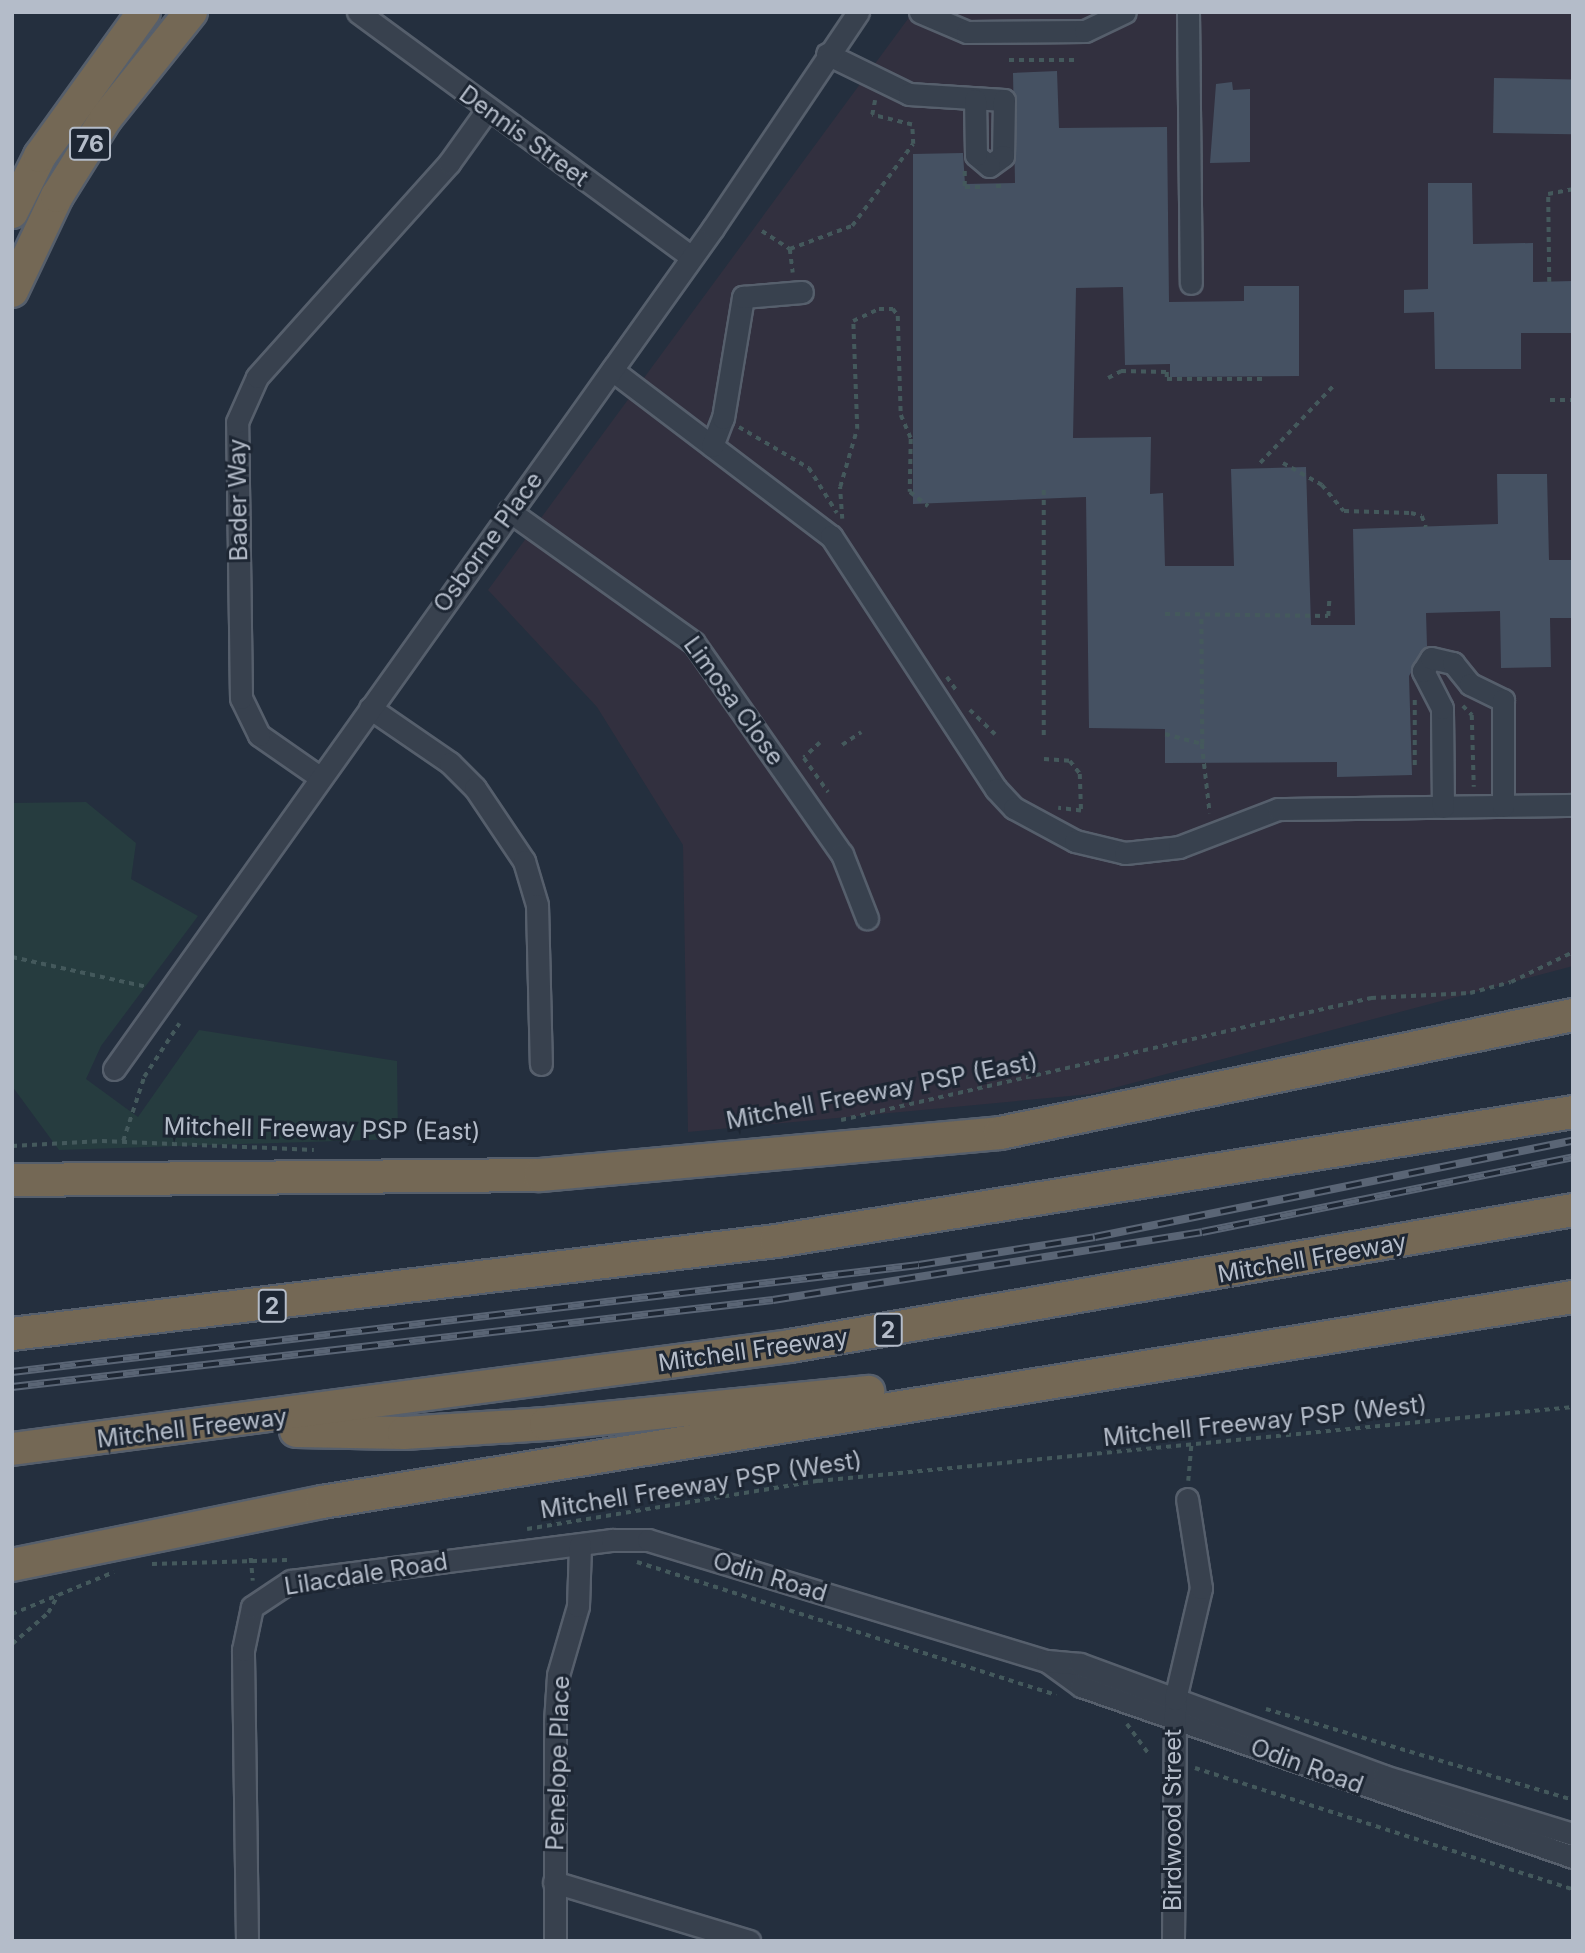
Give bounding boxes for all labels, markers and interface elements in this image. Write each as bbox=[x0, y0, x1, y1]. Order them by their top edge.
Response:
street label: Dennis Street bbox=[454, 79, 594, 193]
road number: 76 bbox=[69, 125, 111, 164]
street label: Bader Way bbox=[223, 438, 253, 562]
street label: Osborne Place bbox=[427, 466, 549, 618]
street label: Limosa Close bbox=[678, 631, 790, 771]
street label: Mitchell Freeway PSP (East) bbox=[724, 1047, 1040, 1135]
street label: Mitchell Freeway PSP (East) bbox=[163, 1112, 481, 1146]
street label: Mitchell Freeway bbox=[1215, 1227, 1409, 1289]
road number: 2 bbox=[256, 1287, 288, 1326]
road number: 2 bbox=[872, 1310, 904, 1350]
street label: Mitchell Freeway bbox=[656, 1322, 850, 1378]
street label: Mitchell Freeway PSP (West) bbox=[1102, 1390, 1428, 1452]
street label: Mitchell Freeway bbox=[95, 1402, 289, 1454]
street label: Mitchell Freeway PSP (West) bbox=[538, 1445, 864, 1525]
street label: Odin Road bbox=[710, 1546, 830, 1608]
street label: Lilacdale Road bbox=[282, 1547, 450, 1601]
street label: Penelope Place bbox=[541, 1675, 575, 1851]
street label: Birdwood Street bbox=[1159, 1729, 1187, 1911]
street label: Odin Road bbox=[1247, 1732, 1367, 1800]

